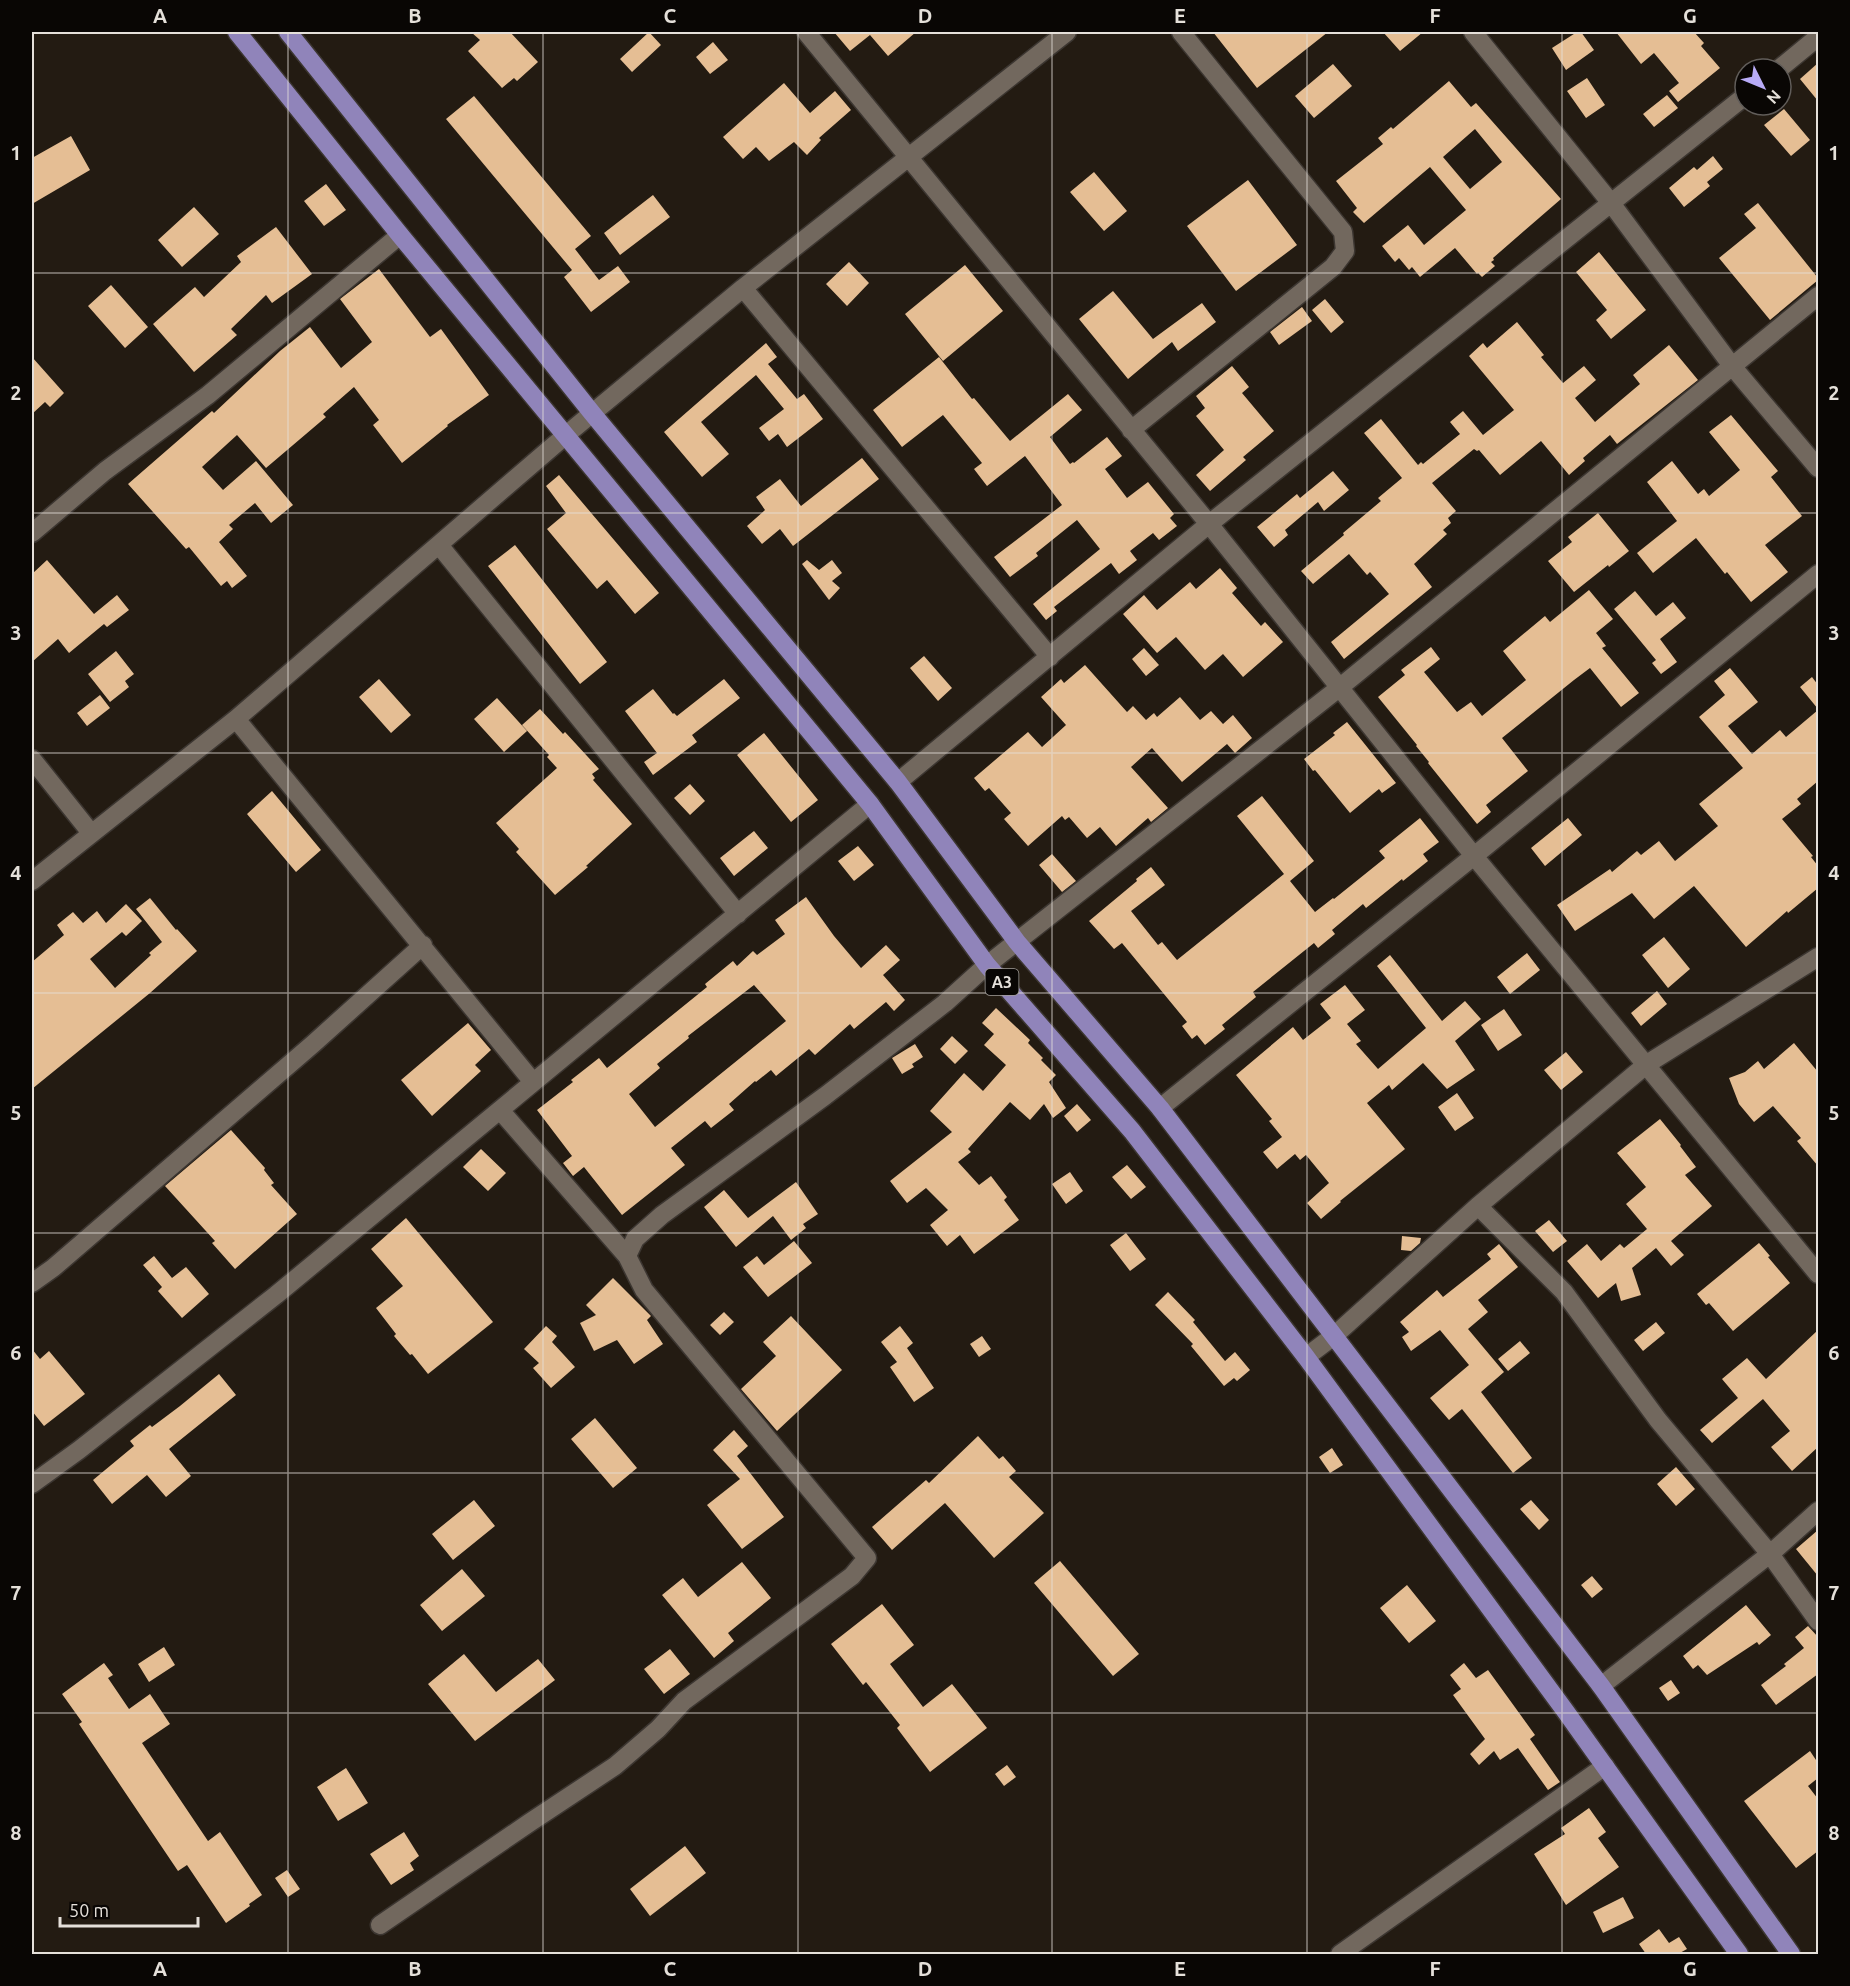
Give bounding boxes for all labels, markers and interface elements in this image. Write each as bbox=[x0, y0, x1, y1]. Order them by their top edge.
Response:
text: A bbox=[153, 4, 167, 27]
text: B bbox=[408, 4, 422, 27]
text: C bbox=[664, 4, 677, 27]
text: D bbox=[918, 4, 932, 27]
text: E bbox=[1174, 4, 1186, 27]
text: F bbox=[1429, 4, 1441, 27]
text: G bbox=[1683, 4, 1697, 27]
north arrow bbox=[1733, 57, 1793, 117]
text: N bbox=[1763, 87, 1785, 108]
text: 1 bbox=[10, 141, 22, 164]
text: 1 bbox=[1828, 141, 1840, 164]
text: 2 bbox=[10, 381, 22, 404]
text: 2 bbox=[1828, 381, 1840, 404]
text: 3 bbox=[10, 621, 22, 644]
text: 3 bbox=[1828, 621, 1840, 644]
text: 4 bbox=[10, 861, 22, 884]
text: 4 bbox=[1828, 861, 1840, 884]
road number: A3 bbox=[986, 969, 1018, 995]
text: 5 bbox=[10, 1101, 22, 1124]
text: 5 bbox=[1828, 1101, 1840, 1124]
text: 6 bbox=[10, 1341, 22, 1364]
text: 6 bbox=[1828, 1341, 1840, 1364]
text: 7 bbox=[10, 1581, 22, 1604]
text: 7 bbox=[1828, 1581, 1840, 1604]
text: 8 bbox=[10, 1821, 22, 1844]
text: 8 bbox=[1828, 1821, 1840, 1844]
scale bar bbox=[60, 1890, 198, 1928]
text: 50 m bbox=[69, 1900, 109, 1920]
text: A bbox=[153, 1957, 167, 1980]
text: B bbox=[408, 1957, 422, 1980]
text: C bbox=[664, 1957, 677, 1980]
text: D bbox=[918, 1957, 932, 1980]
text: E bbox=[1174, 1957, 1186, 1980]
text: F bbox=[1429, 1957, 1441, 1980]
text: G bbox=[1683, 1957, 1697, 1980]

